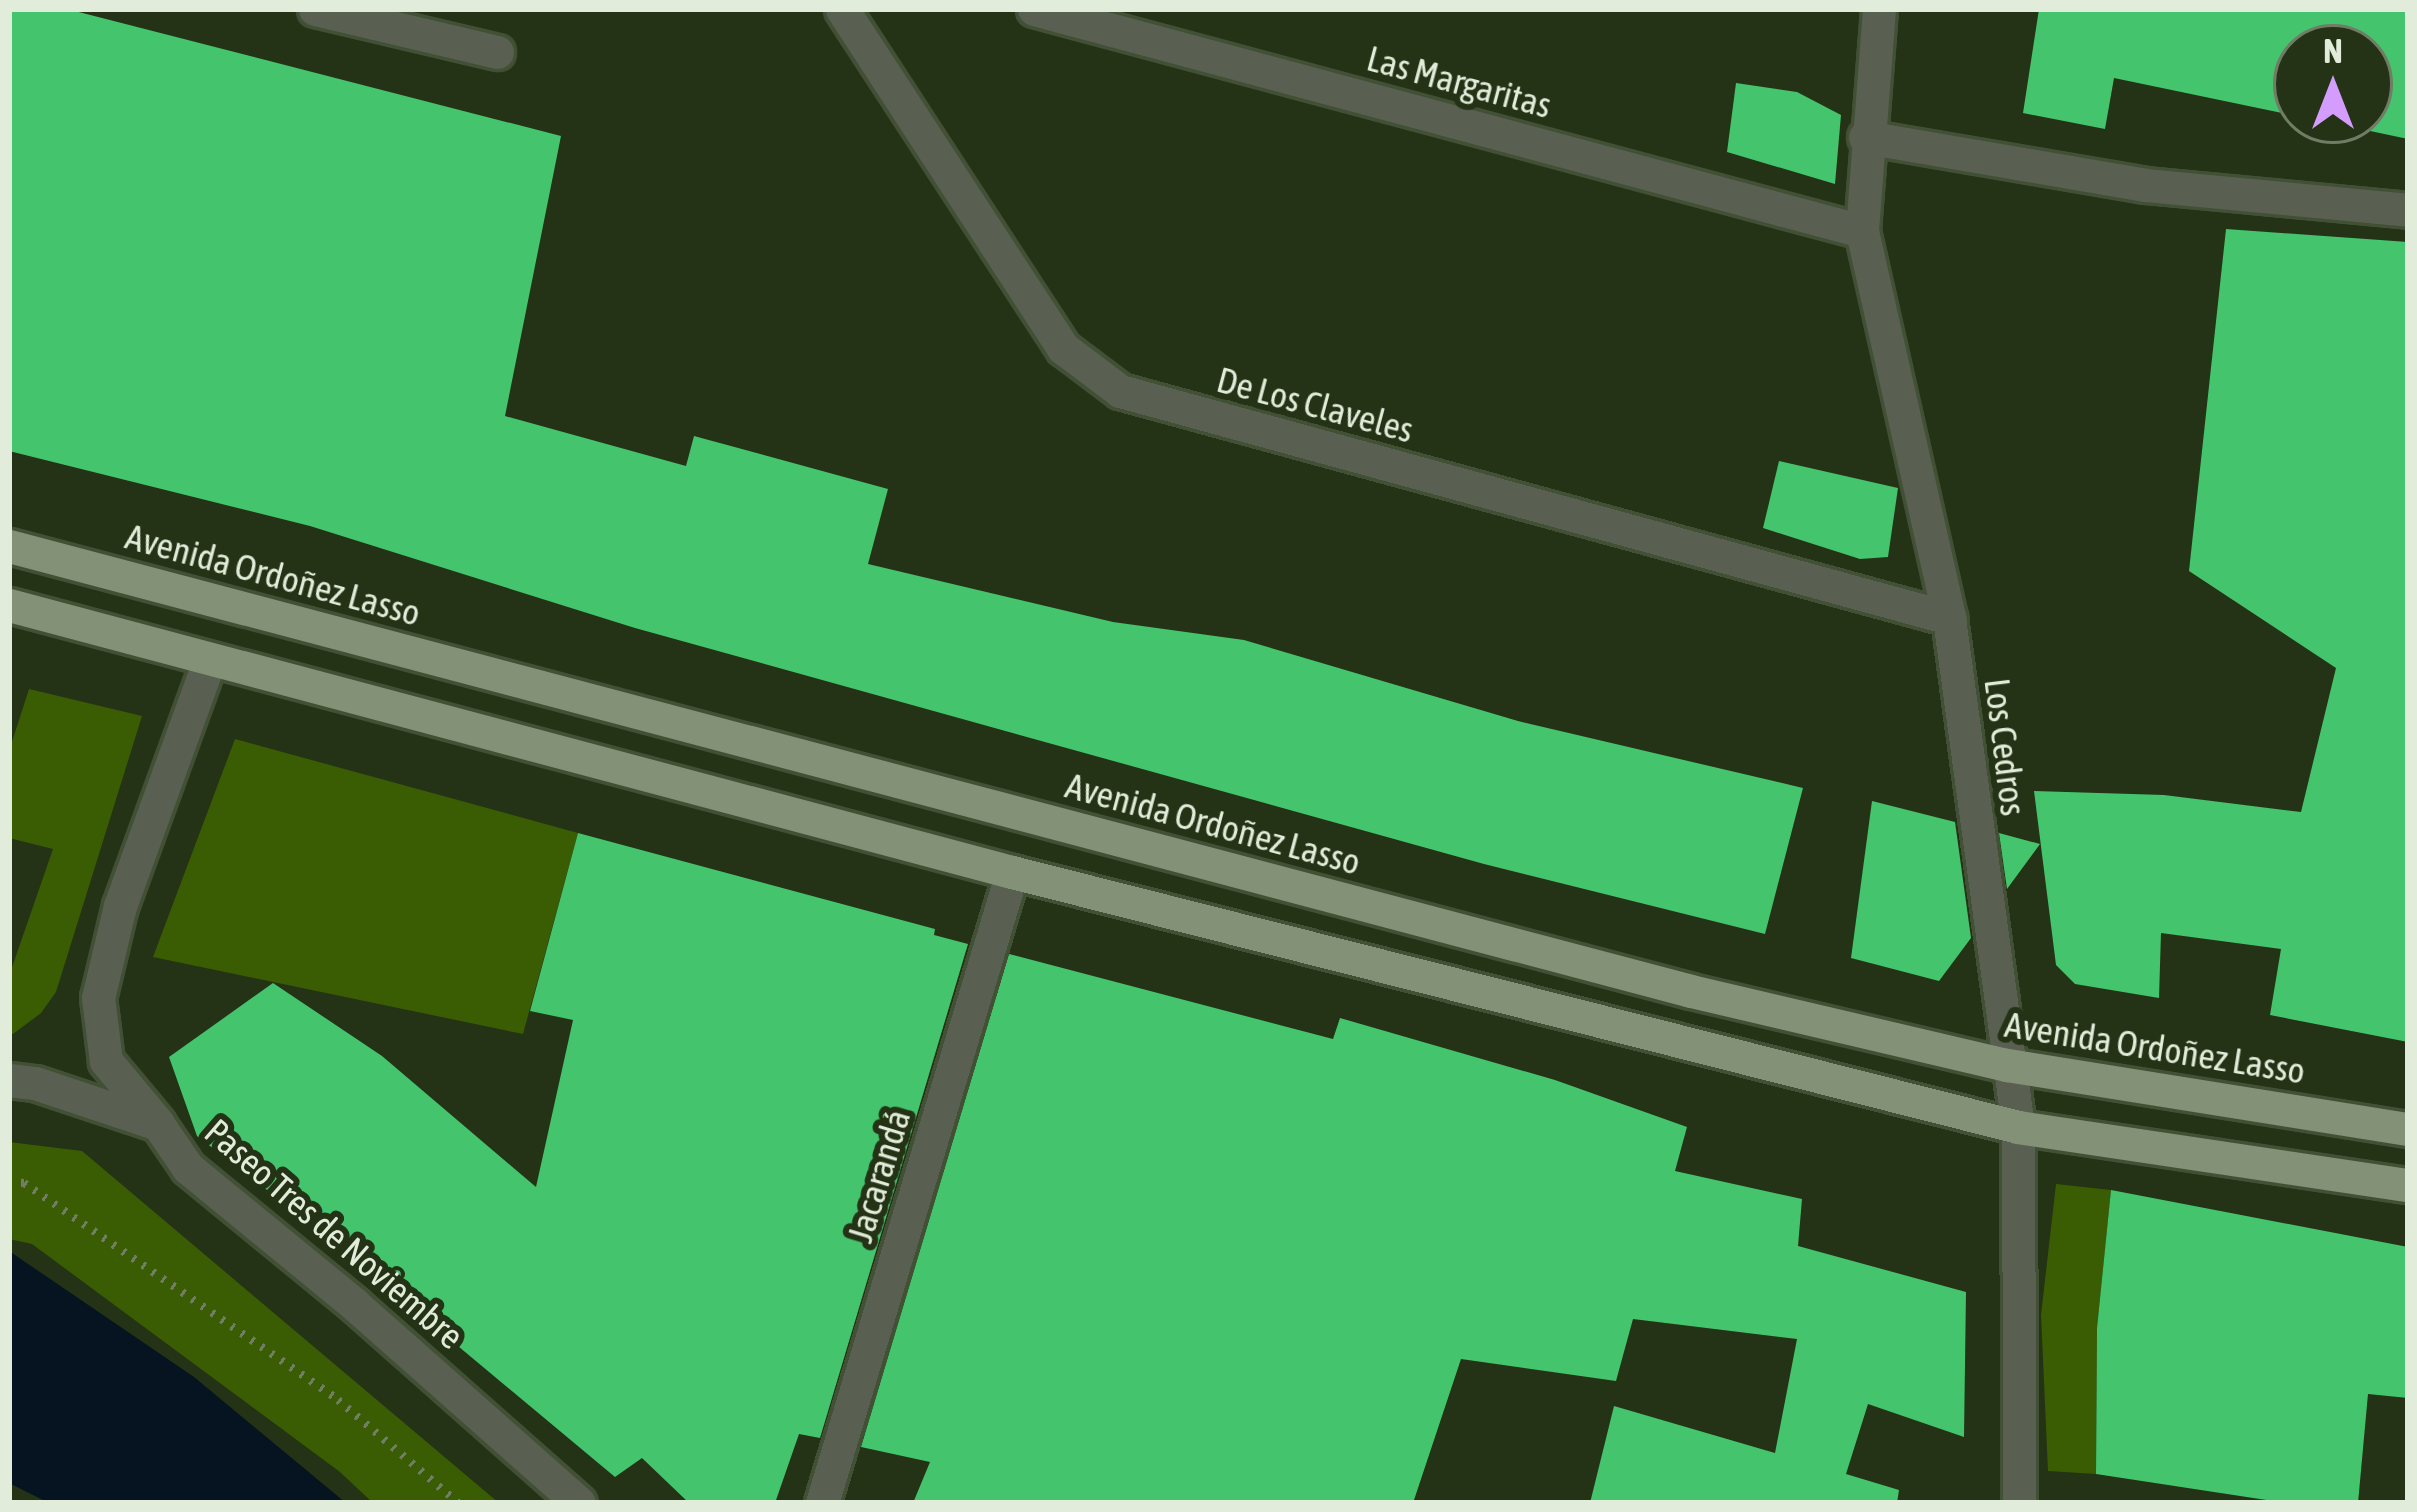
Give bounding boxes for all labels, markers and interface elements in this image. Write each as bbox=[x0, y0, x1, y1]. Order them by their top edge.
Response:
north arrow bbox=[2273, 24, 2393, 144]
text: N bbox=[2323, 32, 2343, 70]
street label: Las Margaritas bbox=[1362, 37, 1556, 127]
street label: De Los Claveles bbox=[1212, 358, 1418, 452]
street label: Avenida Ordoñez Lasso bbox=[121, 515, 425, 635]
street label: Los Cedros bbox=[1975, 676, 2035, 818]
street label: Avenida Ordoñez Lasso bbox=[1061, 764, 1365, 884]
street label: Avenida Ordoñez Lasso bbox=[2002, 1003, 2308, 1093]
street label: Jacarandá bbox=[838, 1105, 920, 1247]
street label: Paseo Tres de Noviembre bbox=[196, 1110, 472, 1358]

